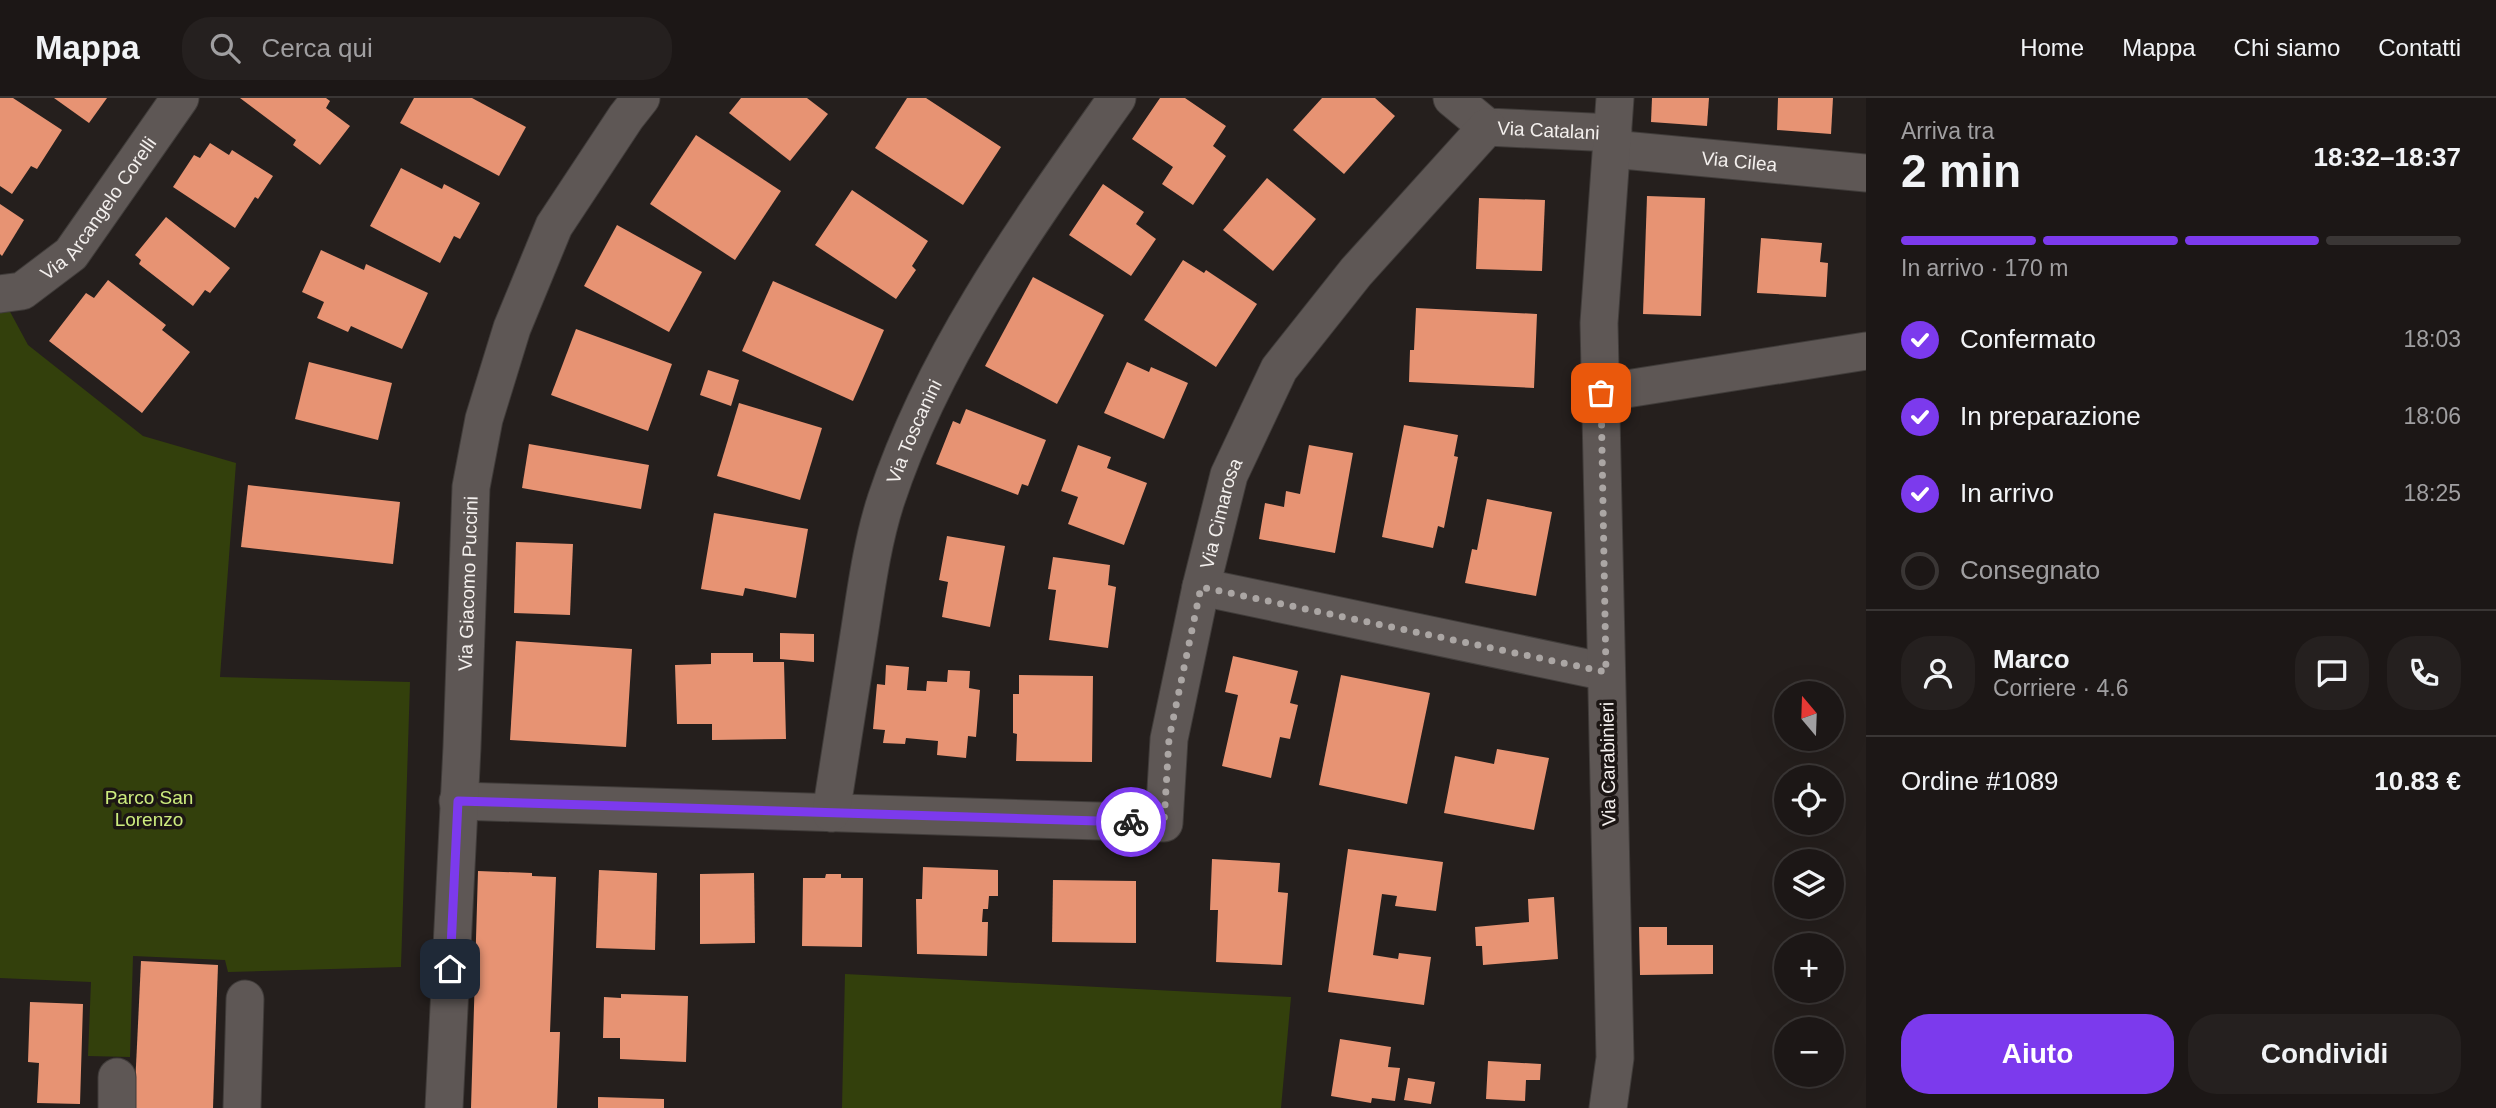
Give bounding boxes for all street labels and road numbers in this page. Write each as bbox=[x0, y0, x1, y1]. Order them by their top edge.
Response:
street label: Via Catalani bbox=[1497, 117, 1600, 143]
street label: Via Arcangelo Corelli bbox=[36, 133, 160, 284]
street label: Via Cilea bbox=[1701, 147, 1779, 175]
street label: Via Toscanini bbox=[882, 376, 946, 486]
street label: Via Cimarosa bbox=[1195, 454, 1246, 571]
street label: Via Giacomo Puccini bbox=[454, 496, 481, 671]
street label: Via Carabinieri bbox=[1596, 702, 1620, 826]

